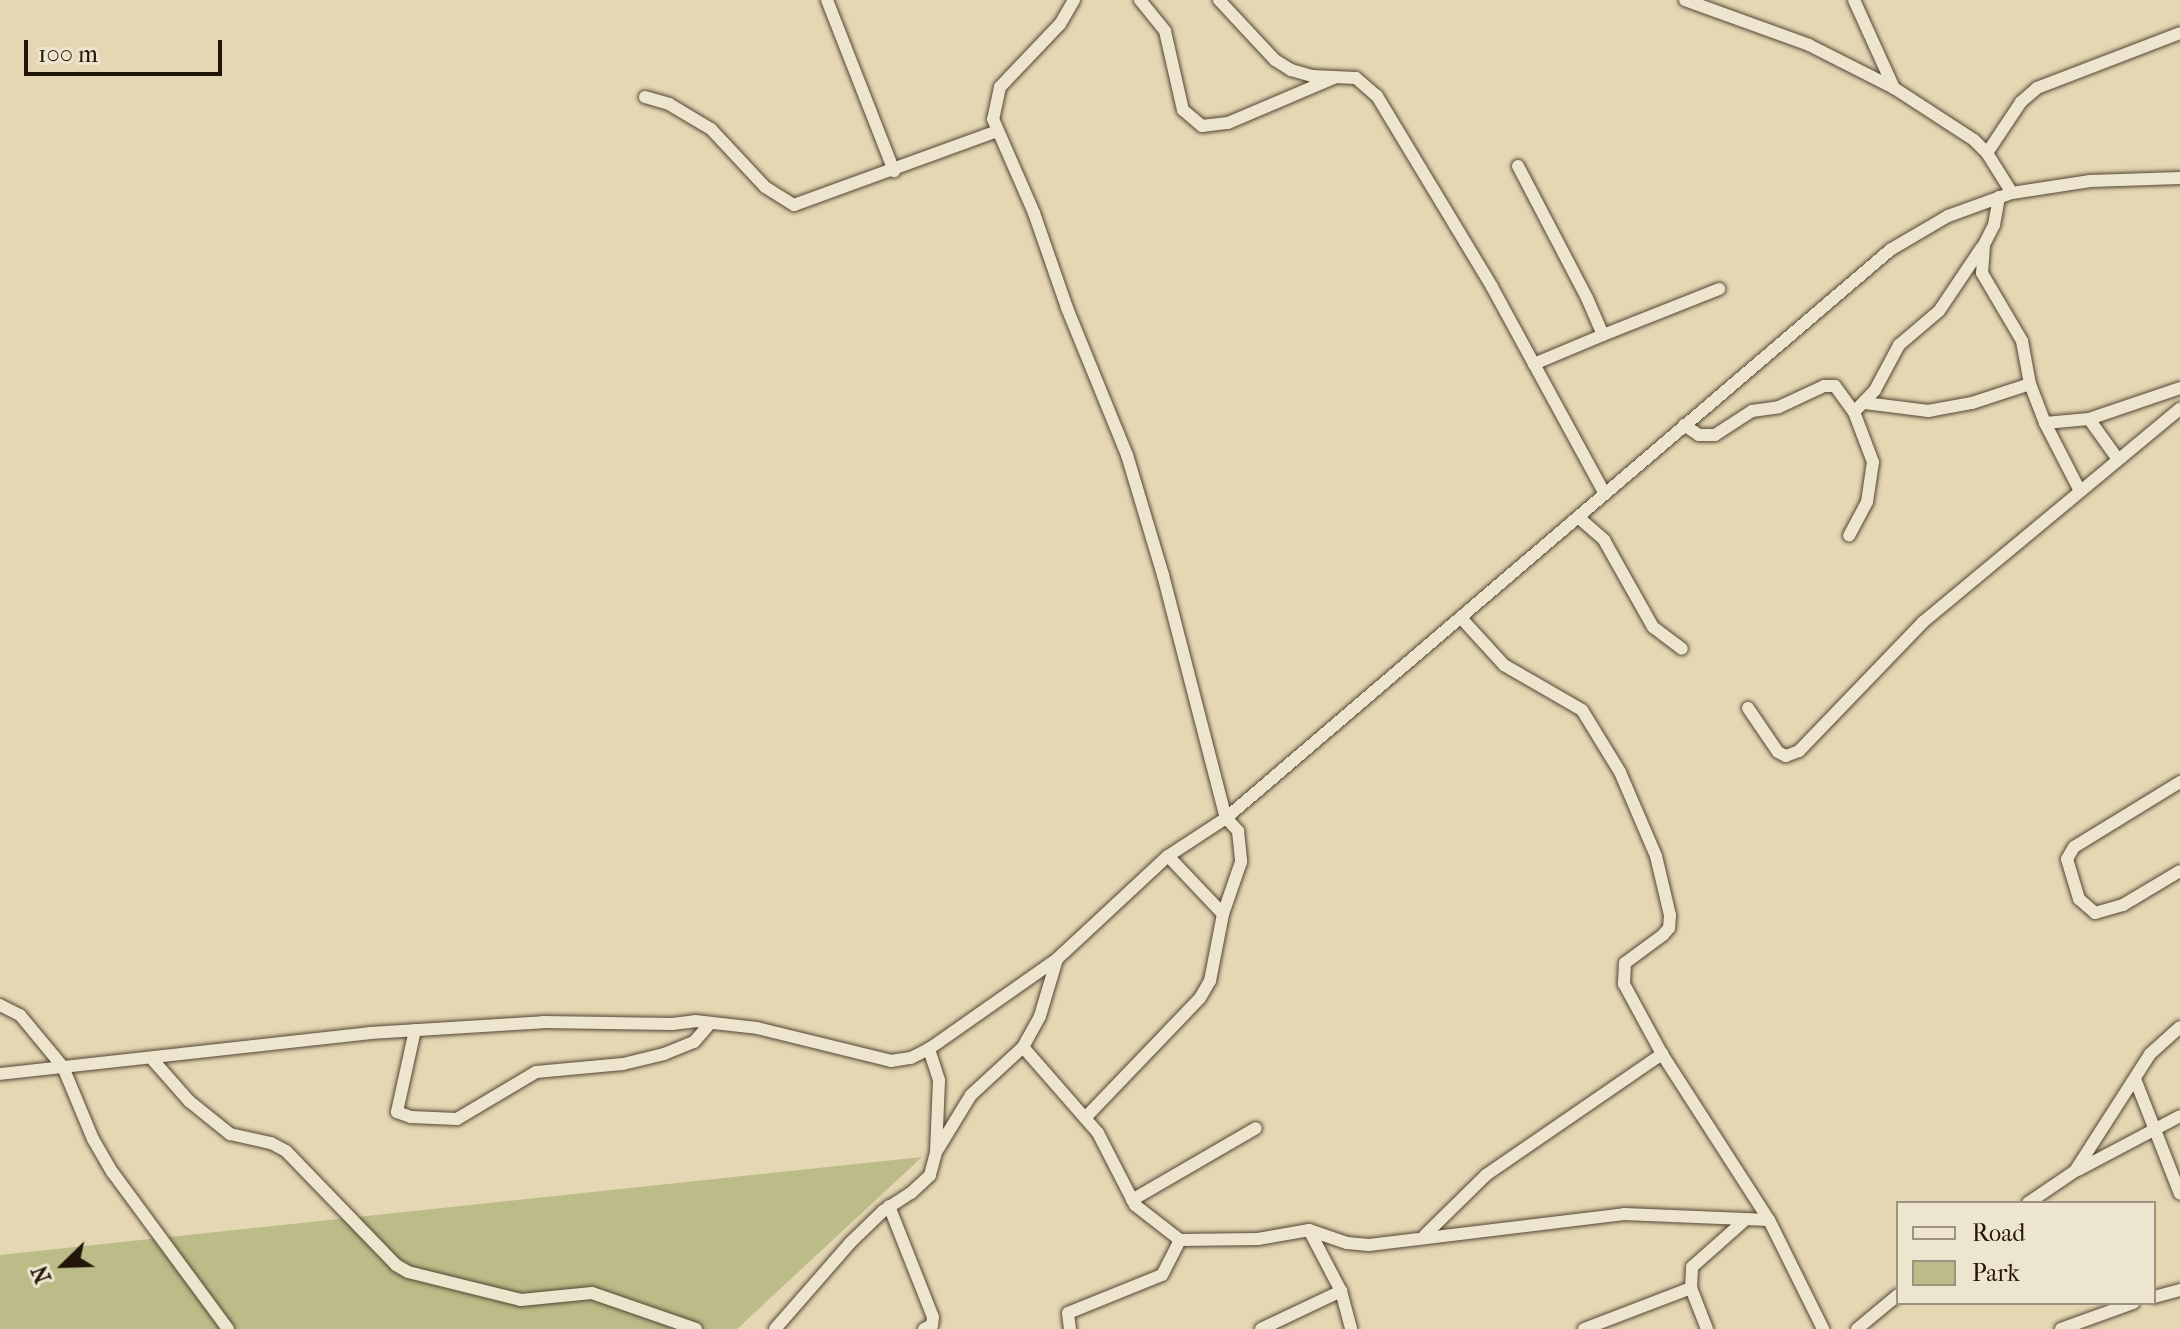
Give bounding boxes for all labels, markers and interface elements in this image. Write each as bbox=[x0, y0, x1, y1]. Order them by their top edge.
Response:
scale bar bbox=[28, 24, 226, 74]
text: 100 m bbox=[38, 40, 98, 68]
legend bbox=[1896, 1201, 2156, 1305]
text: Road bbox=[1972, 1219, 2025, 1247]
north arrow bbox=[24, 1225, 104, 1305]
text: Park bbox=[1972, 1259, 2020, 1287]
text: N bbox=[27, 1262, 57, 1287]

